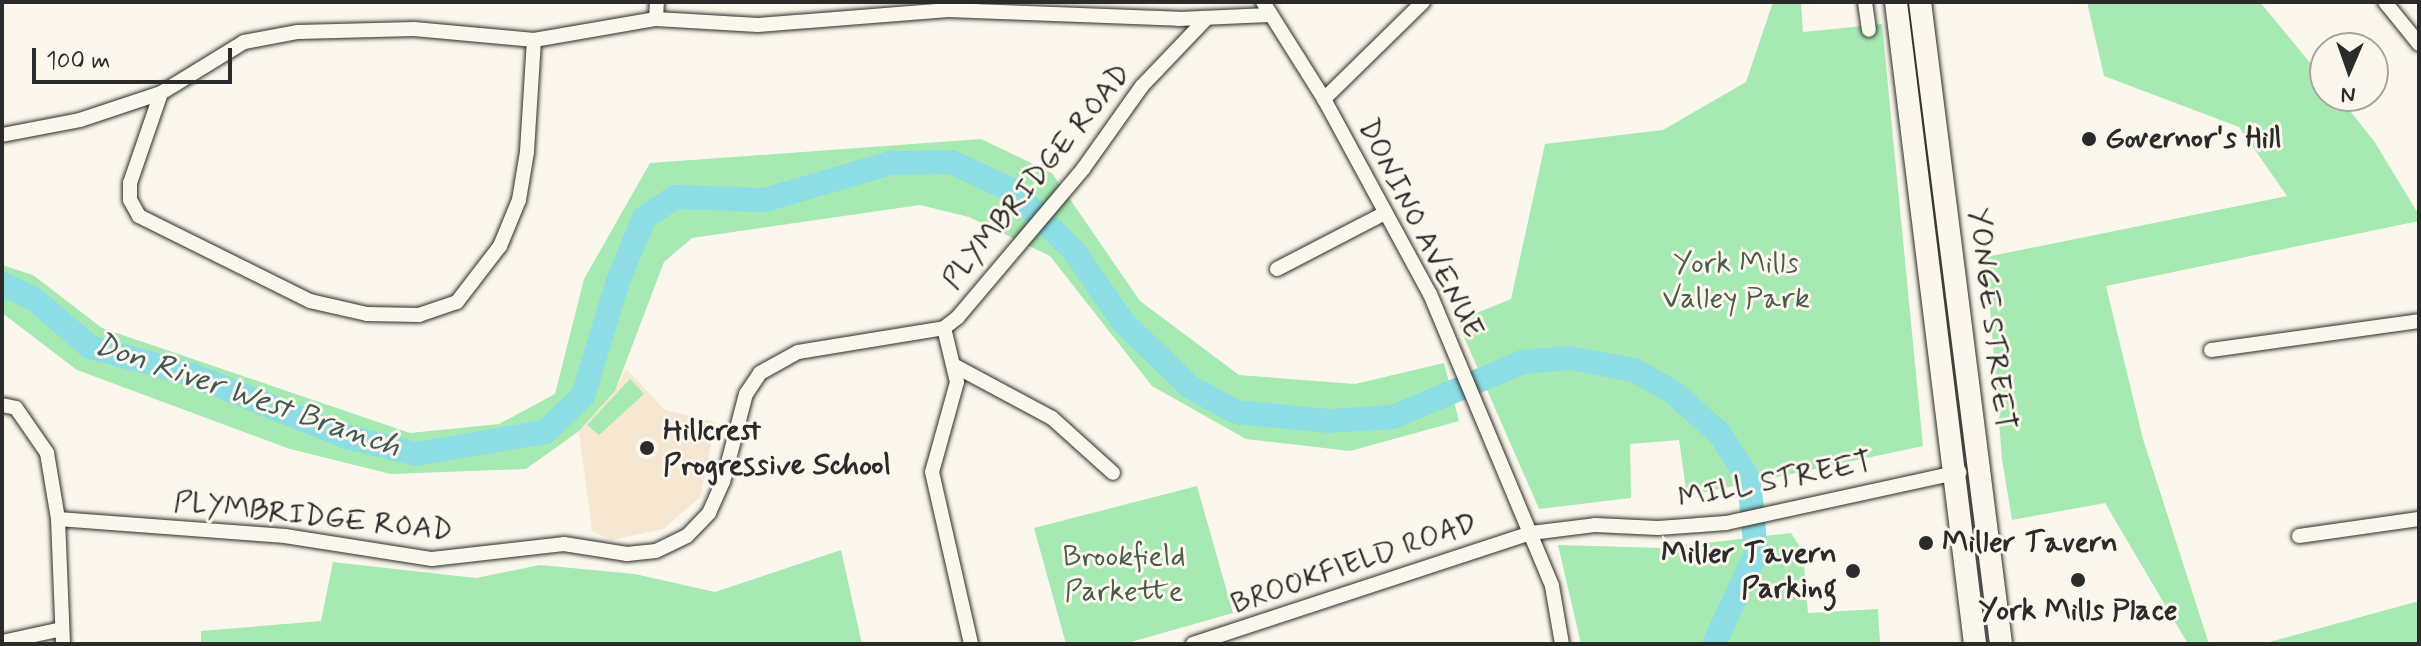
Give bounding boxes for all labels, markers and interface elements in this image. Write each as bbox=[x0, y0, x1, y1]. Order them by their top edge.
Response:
scale bar bbox=[36, 32, 236, 82]
north arrow bbox=[2309, 32, 2389, 112]
text: 100 m bbox=[46, 46, 110, 77]
street label: PLYMBRIDGE ROAD bbox=[936, 58, 1138, 296]
text: N bbox=[2340, 80, 2356, 108]
street label: DONINO AVENUE bbox=[1349, 113, 1491, 345]
place label: Governor's Hill bbox=[2105, 121, 2284, 157]
marker: Governor's Hill bbox=[2080, 130, 2098, 148]
street label: YONGE STREET bbox=[1960, 206, 2022, 432]
park label: York Mills Valley Park bbox=[1664, 246, 1808, 316]
water label: Don River West Branch bbox=[88, 325, 406, 467]
place label: Hillcrest Progressive School bbox=[663, 413, 891, 484]
marker: Hillcrest Progressive School bbox=[638, 439, 656, 457]
street label: MILL STREET bbox=[1675, 445, 1875, 517]
street label: PLYMBRIDGE ROAD bbox=[173, 485, 453, 549]
street label: BROOKFIELD ROAD bbox=[1226, 505, 1482, 623]
place label: Miller Tavern bbox=[1942, 525, 2109, 561]
marker: Miller Tavern bbox=[1917, 534, 1935, 552]
place label: Miller Tavern Parking bbox=[1670, 536, 1837, 606]
park label: Brookfield Parkette bbox=[1063, 539, 1185, 610]
marker: Miller Tavern Parking bbox=[1844, 562, 1862, 580]
marker: York Mills Place bbox=[2069, 571, 2087, 589]
place label: York Mills Place bbox=[1978, 593, 2178, 629]

